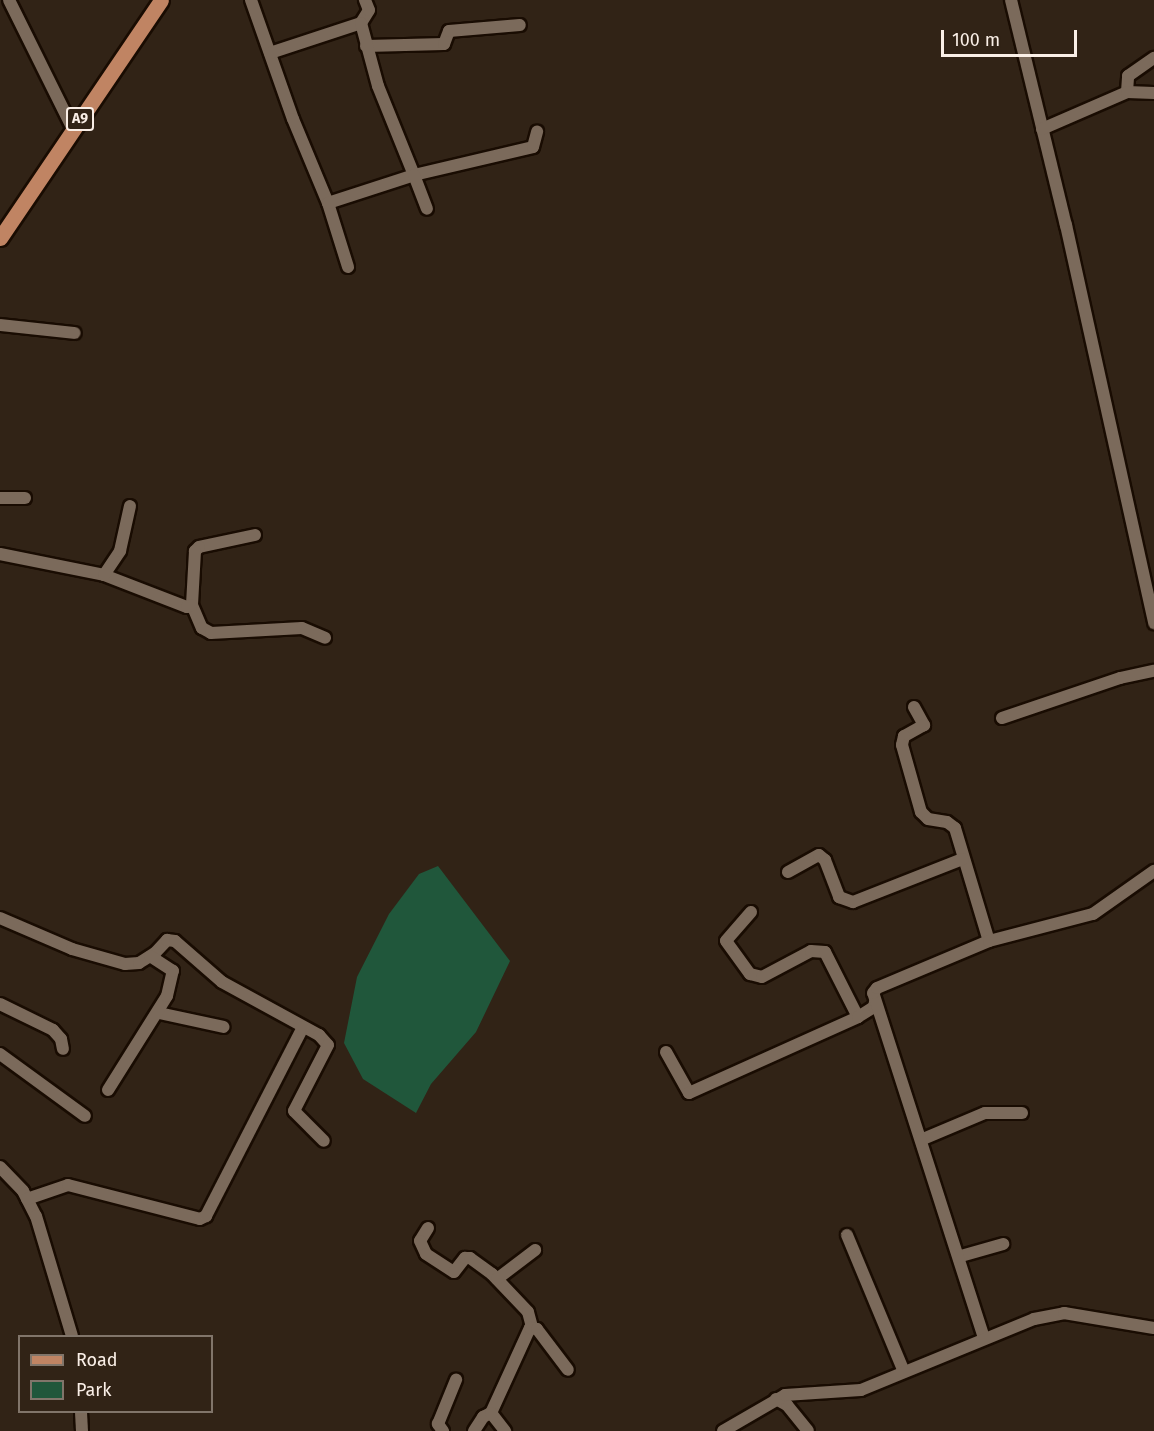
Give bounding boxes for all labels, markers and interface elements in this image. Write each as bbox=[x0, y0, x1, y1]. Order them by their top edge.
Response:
scale bar bbox=[944, 18, 1080, 56]
text: 100 m bbox=[952, 29, 1000, 51]
road number: A9 bbox=[65, 108, 95, 130]
legend bbox=[18, 1335, 213, 1413]
text: Road bbox=[76, 1349, 118, 1371]
text: Park bbox=[76, 1379, 111, 1401]

